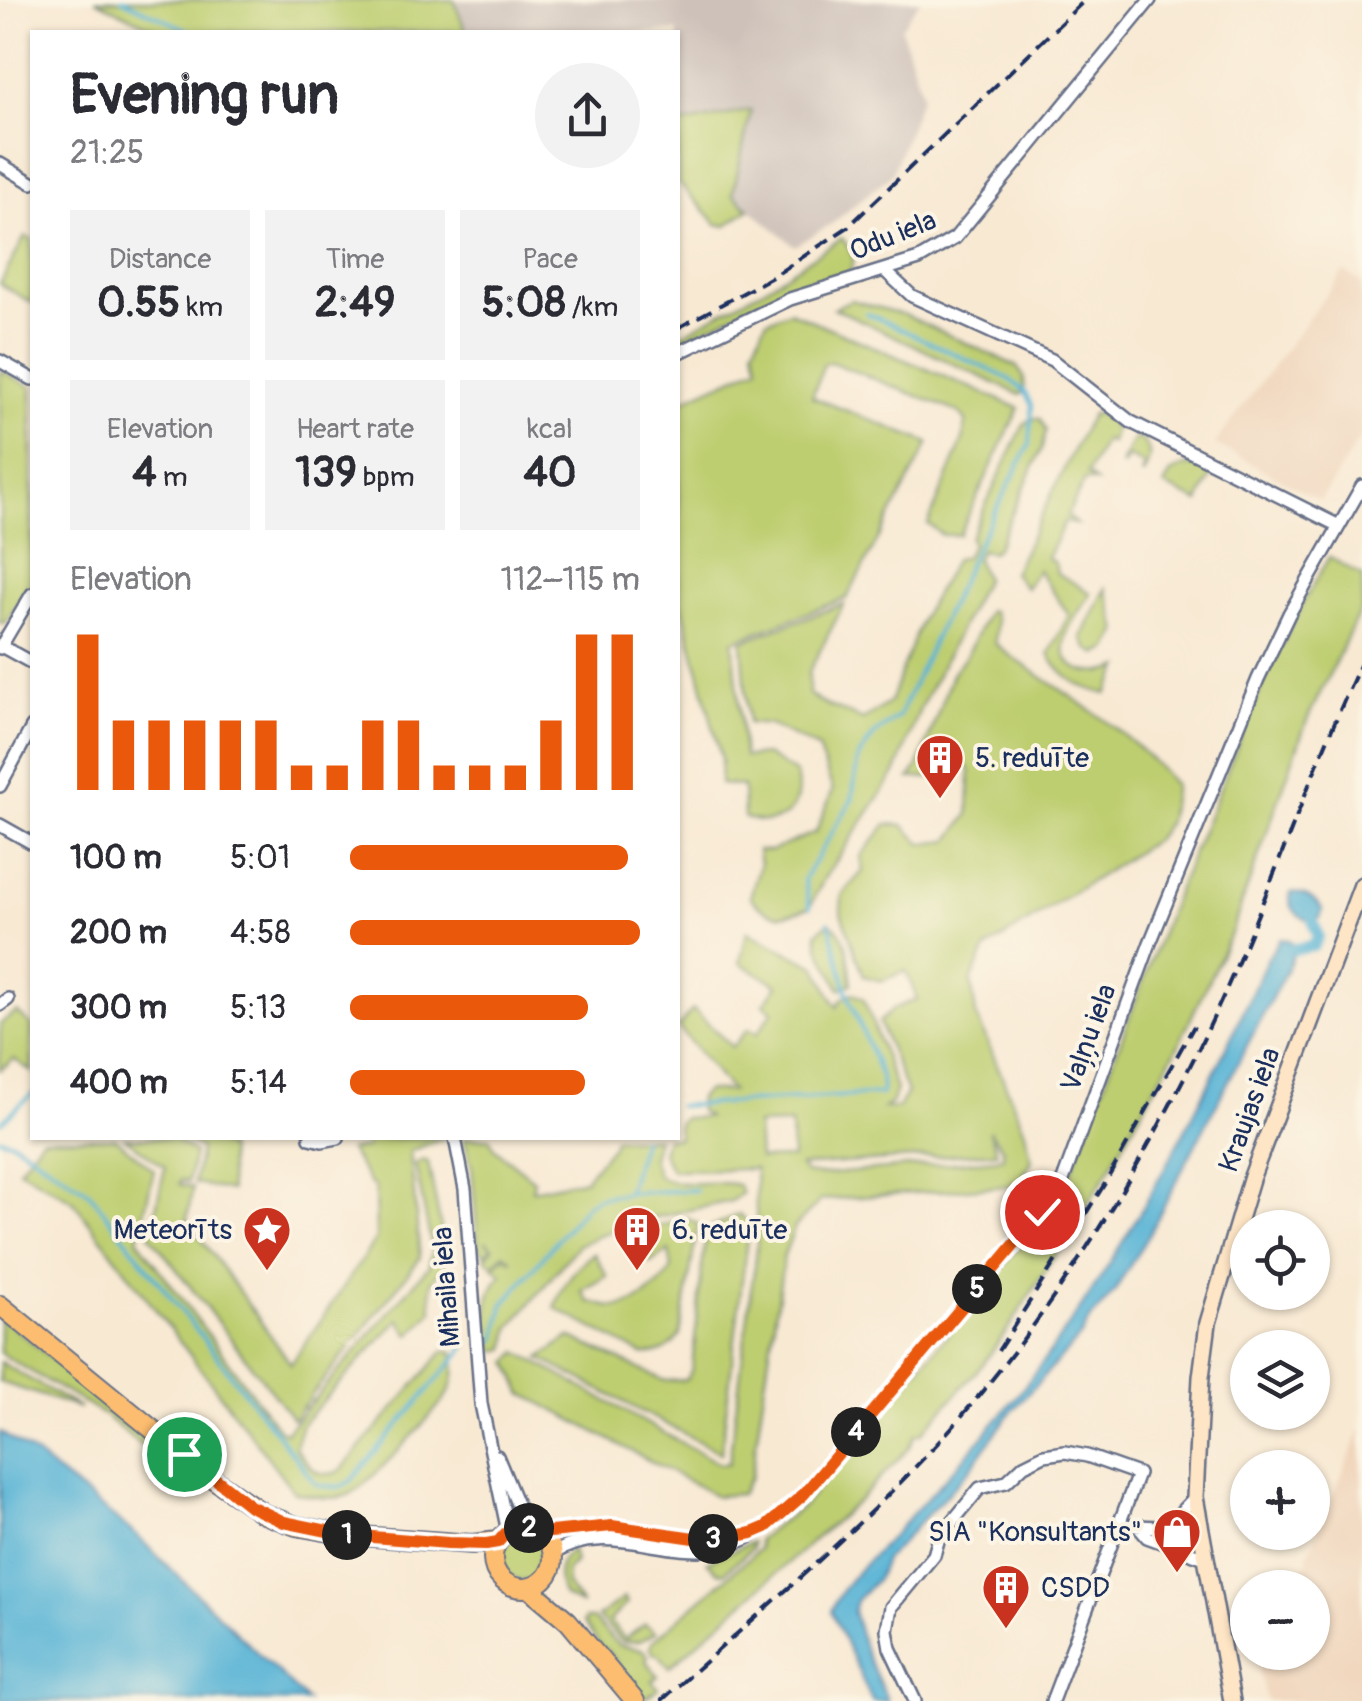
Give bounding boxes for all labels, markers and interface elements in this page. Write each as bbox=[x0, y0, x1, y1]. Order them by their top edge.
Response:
text: Evening run bbox=[70, 61, 339, 130]
button: share bbox=[535, 63, 640, 168]
text: 21:25 bbox=[70, 133, 144, 173]
street label: Odu iela bbox=[845, 203, 941, 269]
text: Distance bbox=[109, 242, 211, 277]
text: Time bbox=[326, 242, 384, 277]
text: Pace bbox=[522, 242, 578, 277]
text: 0.55 bbox=[97, 277, 180, 329]
text: 2:49 bbox=[315, 277, 395, 329]
text: 5:08 bbox=[482, 277, 566, 329]
text: km bbox=[180, 290, 223, 325]
text: /km bbox=[566, 290, 618, 325]
text: Elevation bbox=[107, 412, 213, 447]
text: Heart rate bbox=[296, 412, 414, 447]
text: kcal bbox=[527, 412, 573, 447]
text: 4 bbox=[132, 447, 157, 499]
text: 139 bbox=[295, 447, 357, 499]
text: 40 bbox=[523, 447, 577, 499]
text: m bbox=[157, 460, 188, 495]
text: bpm bbox=[357, 460, 415, 495]
text: Elevation bbox=[70, 560, 192, 600]
text: 112–115 m bbox=[501, 560, 640, 600]
building icon: 5. reduīte bbox=[914, 732, 966, 800]
place label: 5. reduīte bbox=[975, 741, 1089, 776]
text: 100 m bbox=[70, 838, 162, 878]
text: 5:01 bbox=[230, 838, 290, 878]
text: 200 m bbox=[70, 913, 167, 953]
text: 4:58 bbox=[230, 913, 291, 953]
street label: Vaļņu iela bbox=[1053, 979, 1125, 1097]
text: 300 m bbox=[70, 988, 167, 1028]
text: 5:13 bbox=[230, 988, 286, 1028]
street label: Kraujas iela bbox=[1211, 1043, 1289, 1177]
text: 400 m bbox=[70, 1063, 168, 1103]
text: 5:14 bbox=[230, 1063, 287, 1103]
pin bbox=[1000, 1170, 1085, 1255]
icon: check bbox=[1015, 1185, 1070, 1240]
place icon: Meteorīts bbox=[241, 1204, 293, 1272]
building icon: 6. reduīte bbox=[611, 1204, 663, 1272]
map controls bbox=[1230, 1210, 1330, 1670]
button: locate bbox=[1230, 1210, 1330, 1310]
place label: Meteorīts bbox=[113, 1213, 232, 1248]
place label: 6. reduīte bbox=[672, 1213, 787, 1248]
street label: Mihaila iela bbox=[425, 1226, 469, 1348]
pin: 5 bbox=[952, 1264, 1002, 1314]
text: 5 bbox=[969, 1271, 985, 1306]
button: layers bbox=[1230, 1330, 1330, 1430]
pin: 4 bbox=[831, 1407, 881, 1457]
pin bbox=[142, 1412, 227, 1497]
text: 4 bbox=[848, 1414, 864, 1449]
icon: arrive bbox=[157, 1427, 212, 1482]
button: + bbox=[1230, 1450, 1330, 1550]
pin: 2 bbox=[504, 1503, 554, 1553]
shop icon: SIA "Konsultants" bbox=[1151, 1506, 1203, 1574]
pin: 1 bbox=[322, 1510, 372, 1560]
text: 2 bbox=[521, 1510, 537, 1545]
pin: 3 bbox=[688, 1514, 738, 1564]
place label: SIA "Konsultants" bbox=[928, 1515, 1142, 1550]
text: 1 bbox=[342, 1517, 352, 1552]
text: 3 bbox=[705, 1521, 721, 1556]
building icon: CSDD bbox=[980, 1562, 1032, 1630]
button: − bbox=[1230, 1570, 1330, 1670]
place label: CSDD bbox=[1041, 1571, 1110, 1606]

